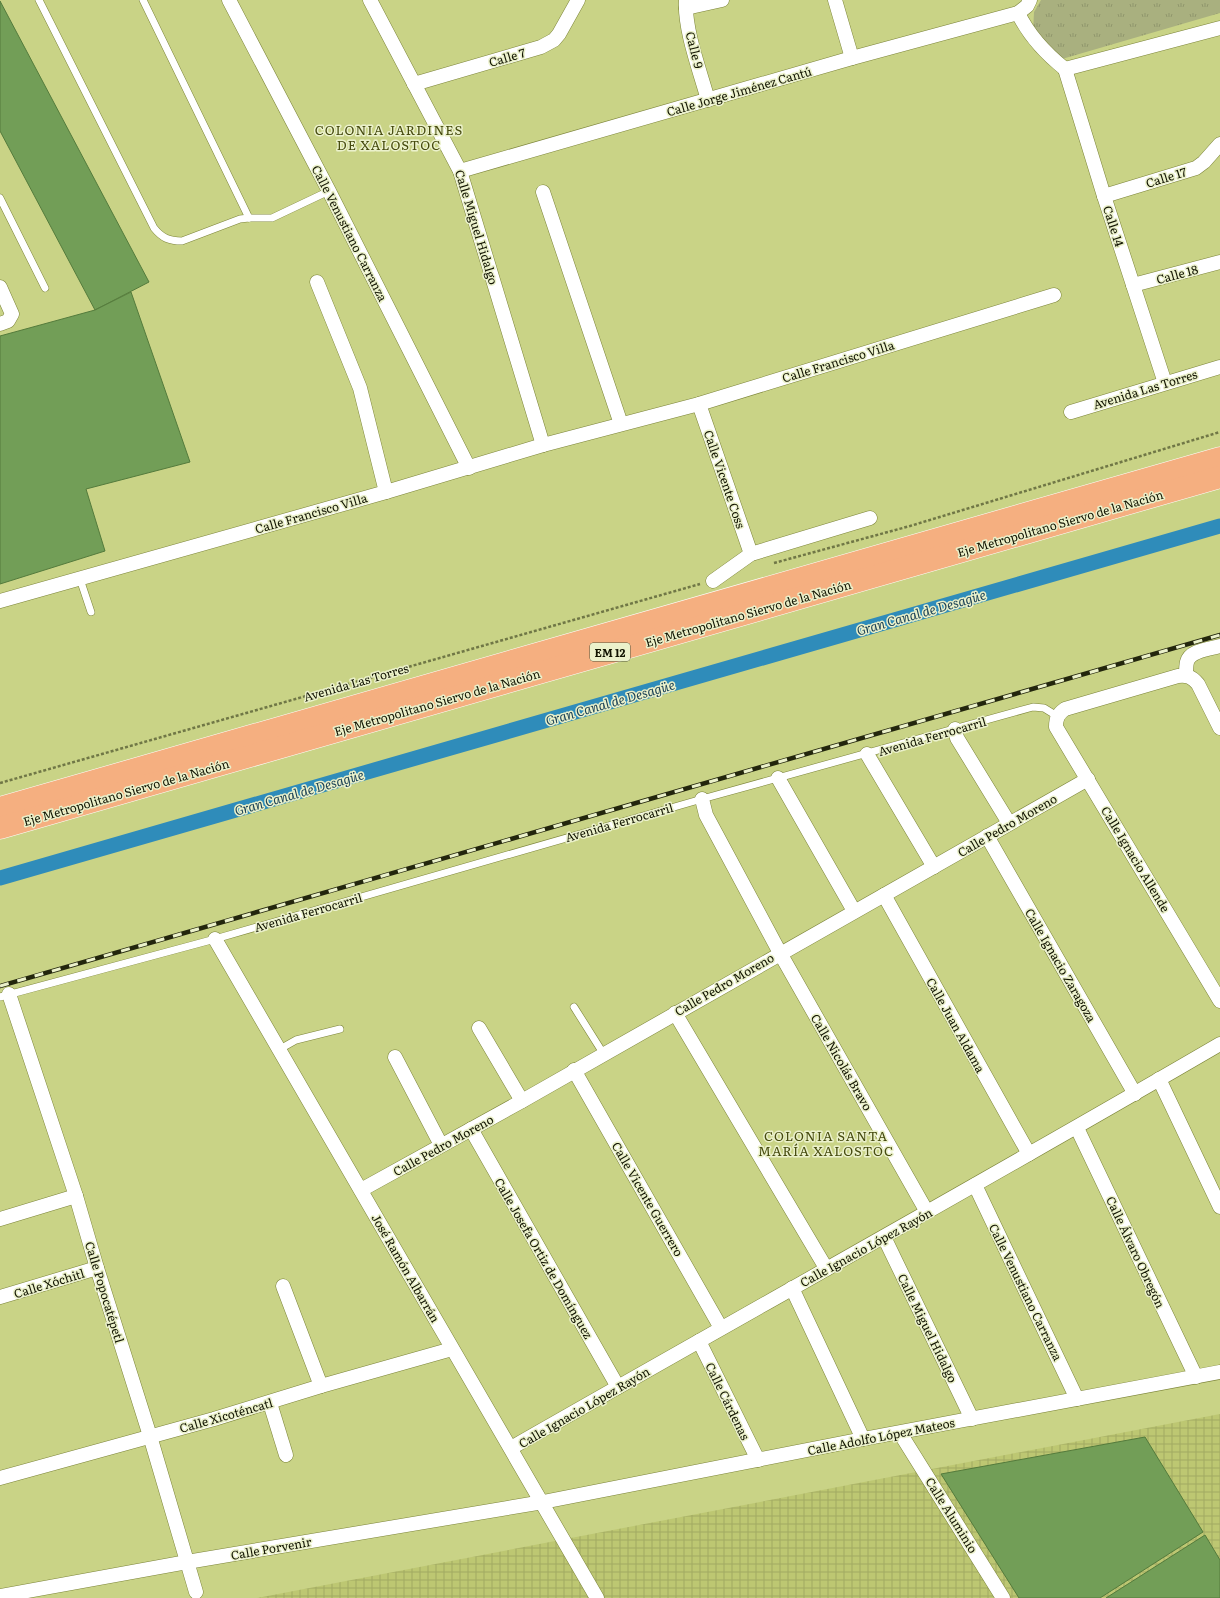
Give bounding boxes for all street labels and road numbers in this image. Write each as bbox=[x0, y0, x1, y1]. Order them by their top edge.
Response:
street label: Calle 9 bbox=[682, 30, 708, 70]
street label: Calle 7 bbox=[487, 43, 527, 71]
street label: Calle Jorge Jiménez Cantú bbox=[664, 62, 814, 120]
street label: Calle Venustiano Carranza bbox=[308, 162, 392, 305]
street label: Calle 17 bbox=[1143, 162, 1189, 192]
street label: Calle Miguel Hidalgo bbox=[451, 167, 503, 287]
street label: Calle 14 bbox=[1099, 203, 1129, 249]
street label: Calle 18 bbox=[1154, 260, 1200, 288]
street label: Calle Francisco Villa bbox=[780, 335, 897, 387]
street label: Avenida Las Torres bbox=[1091, 364, 1200, 413]
street label: Calle Vicente Coss bbox=[700, 427, 750, 531]
street label: Eje Metropolitano Siervo de la Nación bbox=[955, 485, 1165, 561]
street label: Calle Francisco Villa bbox=[253, 488, 370, 538]
street label: Eje Metropolitano Siervo de la Nación bbox=[643, 575, 853, 651]
road number: EM 12 bbox=[590, 643, 630, 661]
street label: Avenida Las Torres bbox=[301, 658, 411, 706]
street label: Eje Metropolitano Siervo de la Nación bbox=[332, 664, 542, 740]
street label: Avenida Ferrocarril bbox=[876, 712, 988, 760]
street label: Eje Metropolitano Siervo de la Nación bbox=[21, 754, 231, 830]
street label: Calle Pedro Moreno bbox=[954, 789, 1060, 861]
street label: Avenida Ferrocarril bbox=[563, 798, 675, 846]
street label: Calle Ignacio Allende bbox=[1097, 803, 1175, 915]
street label: Avenida Ferrocarril bbox=[252, 888, 364, 936]
street label: Calle Ignacio Zaragoza bbox=[1021, 905, 1101, 1026]
street label: Calle Pedro Moreno bbox=[671, 948, 777, 1020]
street label: Calle Juan Aldama bbox=[922, 974, 990, 1076]
street label: Calle Nicolás Bravo bbox=[807, 1010, 877, 1114]
street label: Calle Pedro Moreno bbox=[390, 1110, 496, 1180]
street label: Calle Vicente Guerrero bbox=[608, 1138, 688, 1260]
street label: Calle Josefa Ortiz de Domínguez bbox=[490, 1174, 598, 1342]
street label: Calle Álvaro Obregón bbox=[1102, 1193, 1170, 1311]
street label: Calle Ignacio López Rayón bbox=[797, 1203, 935, 1291]
street label: José Ramón Albarrán bbox=[367, 1210, 445, 1326]
street label: Calle Venustiano Carranza bbox=[985, 1220, 1067, 1364]
street label: Calle Popocatépetl bbox=[81, 1239, 129, 1345]
street label: Calle Xóchitl bbox=[11, 1264, 87, 1302]
street label: Calle Miguel Hidalgo bbox=[894, 1270, 962, 1386]
street label: Calle Cárdenas bbox=[701, 1359, 755, 1443]
street label: Calle Ignacio López Rayón bbox=[515, 1362, 653, 1452]
street label: Calle Xicoténcatl bbox=[177, 1393, 275, 1437]
street label: Calle Adolfo López Mateos bbox=[806, 1413, 957, 1459]
street label: Calle Aluminio bbox=[922, 1474, 982, 1556]
street label: Calle Porvenir bbox=[229, 1532, 313, 1564]

